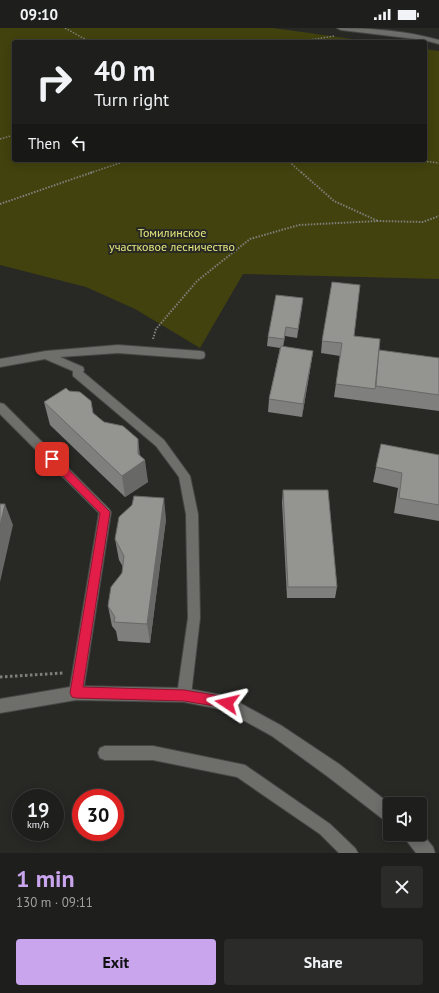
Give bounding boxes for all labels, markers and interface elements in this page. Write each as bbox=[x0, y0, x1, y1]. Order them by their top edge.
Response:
text: 09:10 bbox=[20, 5, 58, 24]
text: 40 m bbox=[94, 52, 155, 89]
icon: right bbox=[28, 56, 80, 108]
text: Turn right bbox=[94, 88, 169, 111]
icon: left bbox=[68, 132, 90, 154]
text: Then bbox=[28, 134, 60, 153]
park label: Томилинское участковое лесничество bbox=[109, 225, 235, 254]
pin bbox=[35, 442, 69, 476]
icon: arrive bbox=[41, 448, 63, 470]
position arrow bbox=[206, 682, 248, 724]
speed limit sign: 30 bbox=[72, 789, 124, 841]
text: 19 bbox=[27, 797, 49, 823]
map controls bbox=[383, 797, 427, 841]
button: sound bbox=[383, 797, 427, 841]
text: km/h bbox=[27, 818, 49, 831]
text: 1 min bbox=[16, 863, 75, 894]
button: close bbox=[381, 866, 423, 908]
text: 130 m · 09:11 bbox=[16, 894, 93, 911]
button: Exit bbox=[16, 939, 216, 985]
button: Share bbox=[224, 939, 423, 985]

